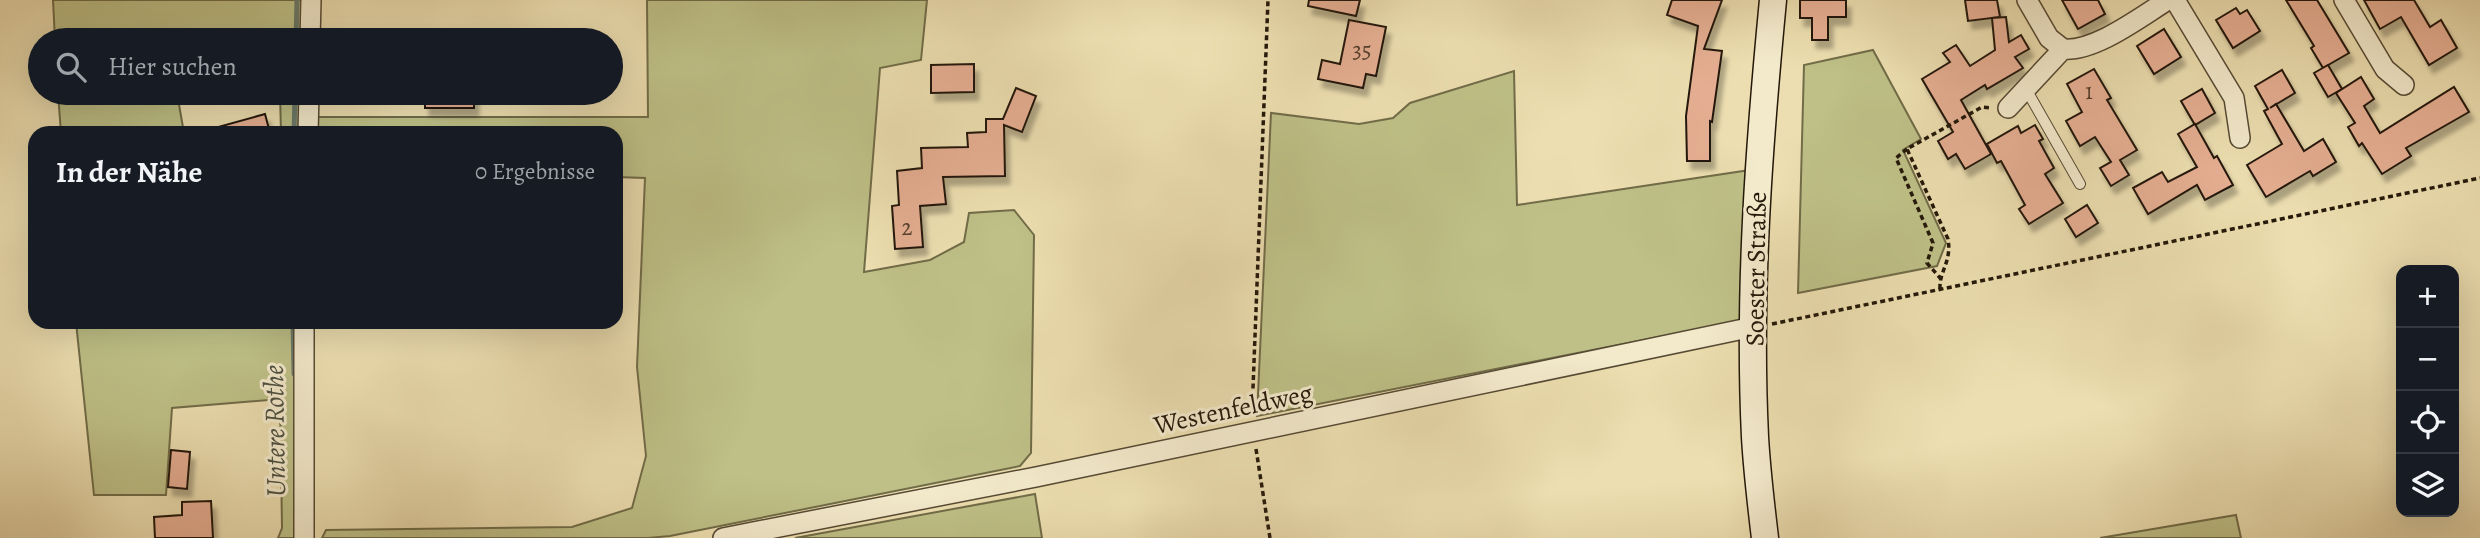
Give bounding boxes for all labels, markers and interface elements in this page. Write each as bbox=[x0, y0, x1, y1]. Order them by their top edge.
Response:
search box bbox=[28, 28, 623, 105]
house number: 35 bbox=[1352, 35, 1372, 66]
icon: search bbox=[52, 48, 90, 86]
text: Hier suchen bbox=[108, 49, 237, 84]
house number: 1 bbox=[2085, 76, 2093, 107]
text: In der Nähe bbox=[56, 152, 202, 192]
text: 0 Ergebnisse bbox=[475, 156, 595, 187]
street label: Soester Straße bbox=[1737, 191, 1775, 347]
house number: 2 bbox=[902, 212, 913, 243]
map controls bbox=[2396, 265, 2459, 517]
button: + bbox=[2396, 265, 2459, 328]
button: − bbox=[2396, 328, 2459, 391]
water label: Untere Rothe bbox=[255, 365, 295, 497]
street label: Westenfeldweg bbox=[1150, 375, 1316, 443]
button: locate bbox=[2396, 391, 2459, 454]
button: layers bbox=[2396, 454, 2459, 517]

